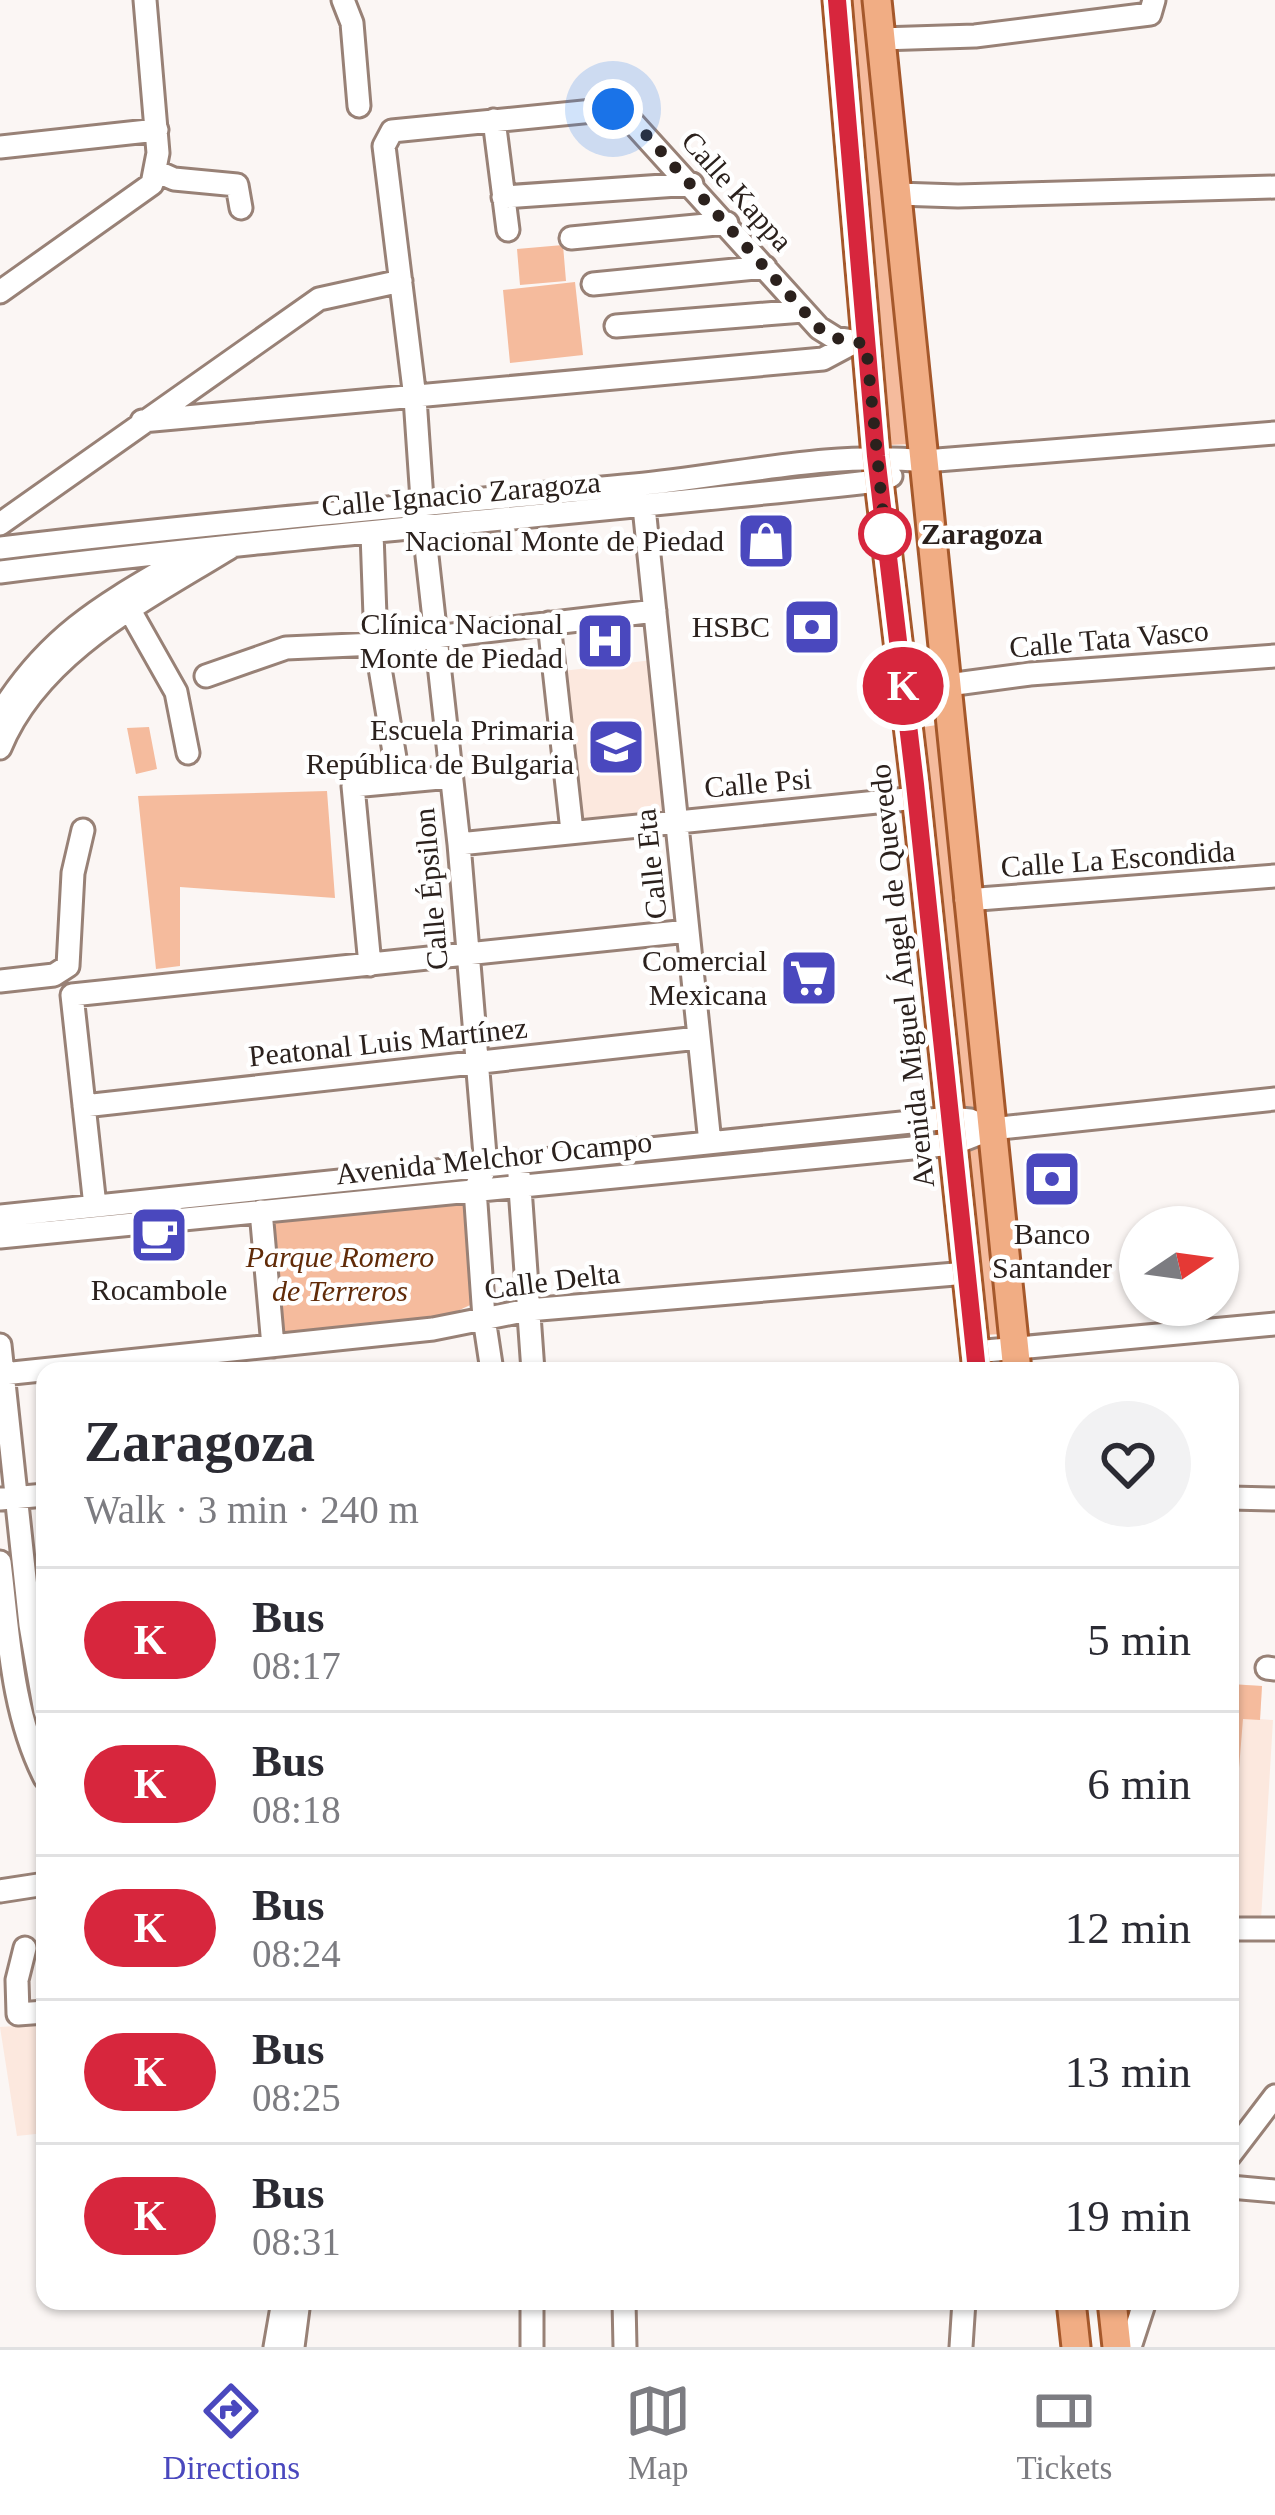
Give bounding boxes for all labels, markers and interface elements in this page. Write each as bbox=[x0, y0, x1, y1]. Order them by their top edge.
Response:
your location bbox=[583, 79, 643, 139]
street label: Calle Kappa bbox=[675, 124, 800, 257]
street label: Calle Ignacio Zaragoza bbox=[320, 465, 602, 522]
marker: Zaragoza bbox=[860, 509, 910, 559]
shop icon: Nacional Monte de Piedad bbox=[735, 510, 797, 572]
place label: Zaragoza bbox=[921, 517, 1043, 550]
place label: Nacional Monte de Piedad bbox=[405, 524, 724, 557]
bank icon: HSBC bbox=[781, 596, 843, 658]
place label: Clínica Nacional Monte de Piedad bbox=[360, 607, 563, 674]
hospital icon: Clínica Nacional Monte de Piedad bbox=[574, 610, 636, 672]
place label: HSBC bbox=[692, 610, 770, 643]
street label: Calle Tata Vasco bbox=[1008, 613, 1210, 664]
line badge: K bbox=[864, 647, 942, 725]
text: K bbox=[887, 663, 919, 709]
place label: Escuela Primaria República de Bulgaria bbox=[306, 713, 574, 780]
school or university icon: Escuela Primaria República de Bulgaria bbox=[585, 716, 647, 778]
street label: Calle Psi bbox=[703, 761, 813, 804]
street label: Avenida Miguel Ángel de Quevedo bbox=[863, 762, 940, 1190]
street label: Calle Épsilon bbox=[407, 807, 454, 971]
street label: Calle Eta bbox=[628, 807, 673, 921]
street label: Calle La Escondida bbox=[1000, 834, 1236, 883]
place label: Comercial Mexicana bbox=[642, 944, 767, 1011]
supermarket icon: Comercial Mexicana bbox=[778, 947, 840, 1009]
street label: Peatonal Luis Martínez bbox=[247, 1010, 529, 1073]
street label: Avenida Melchor Ocampo bbox=[334, 1124, 654, 1191]
bank icon: Banco Santander bbox=[1021, 1148, 1083, 1210]
cafe icon: Rocambole bbox=[128, 1204, 190, 1266]
north arrow bbox=[1119, 1206, 1239, 1326]
map controls bbox=[1119, 1206, 1239, 1326]
place label: Banco Santander bbox=[992, 1217, 1112, 1284]
park label: Parque Romero de Terreros bbox=[245, 1240, 434, 1307]
street label: Calle Delta bbox=[483, 1256, 621, 1305]
place label: Rocambole bbox=[91, 1273, 227, 1306]
button: heart bbox=[1065, 1401, 1191, 1527]
text: Zaragoza bbox=[84, 1410, 315, 1473]
text: Walk · 3 min · 240 m bbox=[84, 1488, 419, 1531]
text: Bus bbox=[252, 1592, 325, 1642]
text: 5 min bbox=[1087, 1615, 1191, 1665]
text: K bbox=[134, 1617, 166, 1663]
text: 08:17 bbox=[252, 1644, 341, 1687]
text: Bus bbox=[252, 1736, 325, 1786]
text: 6 min bbox=[1087, 1759, 1191, 1809]
text: K bbox=[134, 1761, 166, 1807]
text: 08:18 bbox=[252, 1788, 341, 1831]
text: Bus bbox=[252, 1880, 325, 1930]
text: 12 min bbox=[1065, 1903, 1191, 1953]
text: K bbox=[134, 1905, 166, 1951]
text: 08:24 bbox=[252, 1932, 341, 1975]
text: Bus bbox=[252, 2024, 325, 2074]
text: 13 min bbox=[1065, 2047, 1191, 2097]
text: K bbox=[134, 2049, 166, 2095]
text: 08:25 bbox=[252, 2076, 341, 2119]
text: Bus bbox=[252, 2168, 325, 2218]
text: 19 min bbox=[1065, 2191, 1191, 2241]
text: K bbox=[134, 2193, 166, 2239]
text: 08:31 bbox=[252, 2220, 341, 2263]
tab: Directions bbox=[163, 2378, 300, 2487]
tab: Map bbox=[625, 2378, 691, 2487]
tab: Tickets bbox=[1016, 2378, 1112, 2487]

